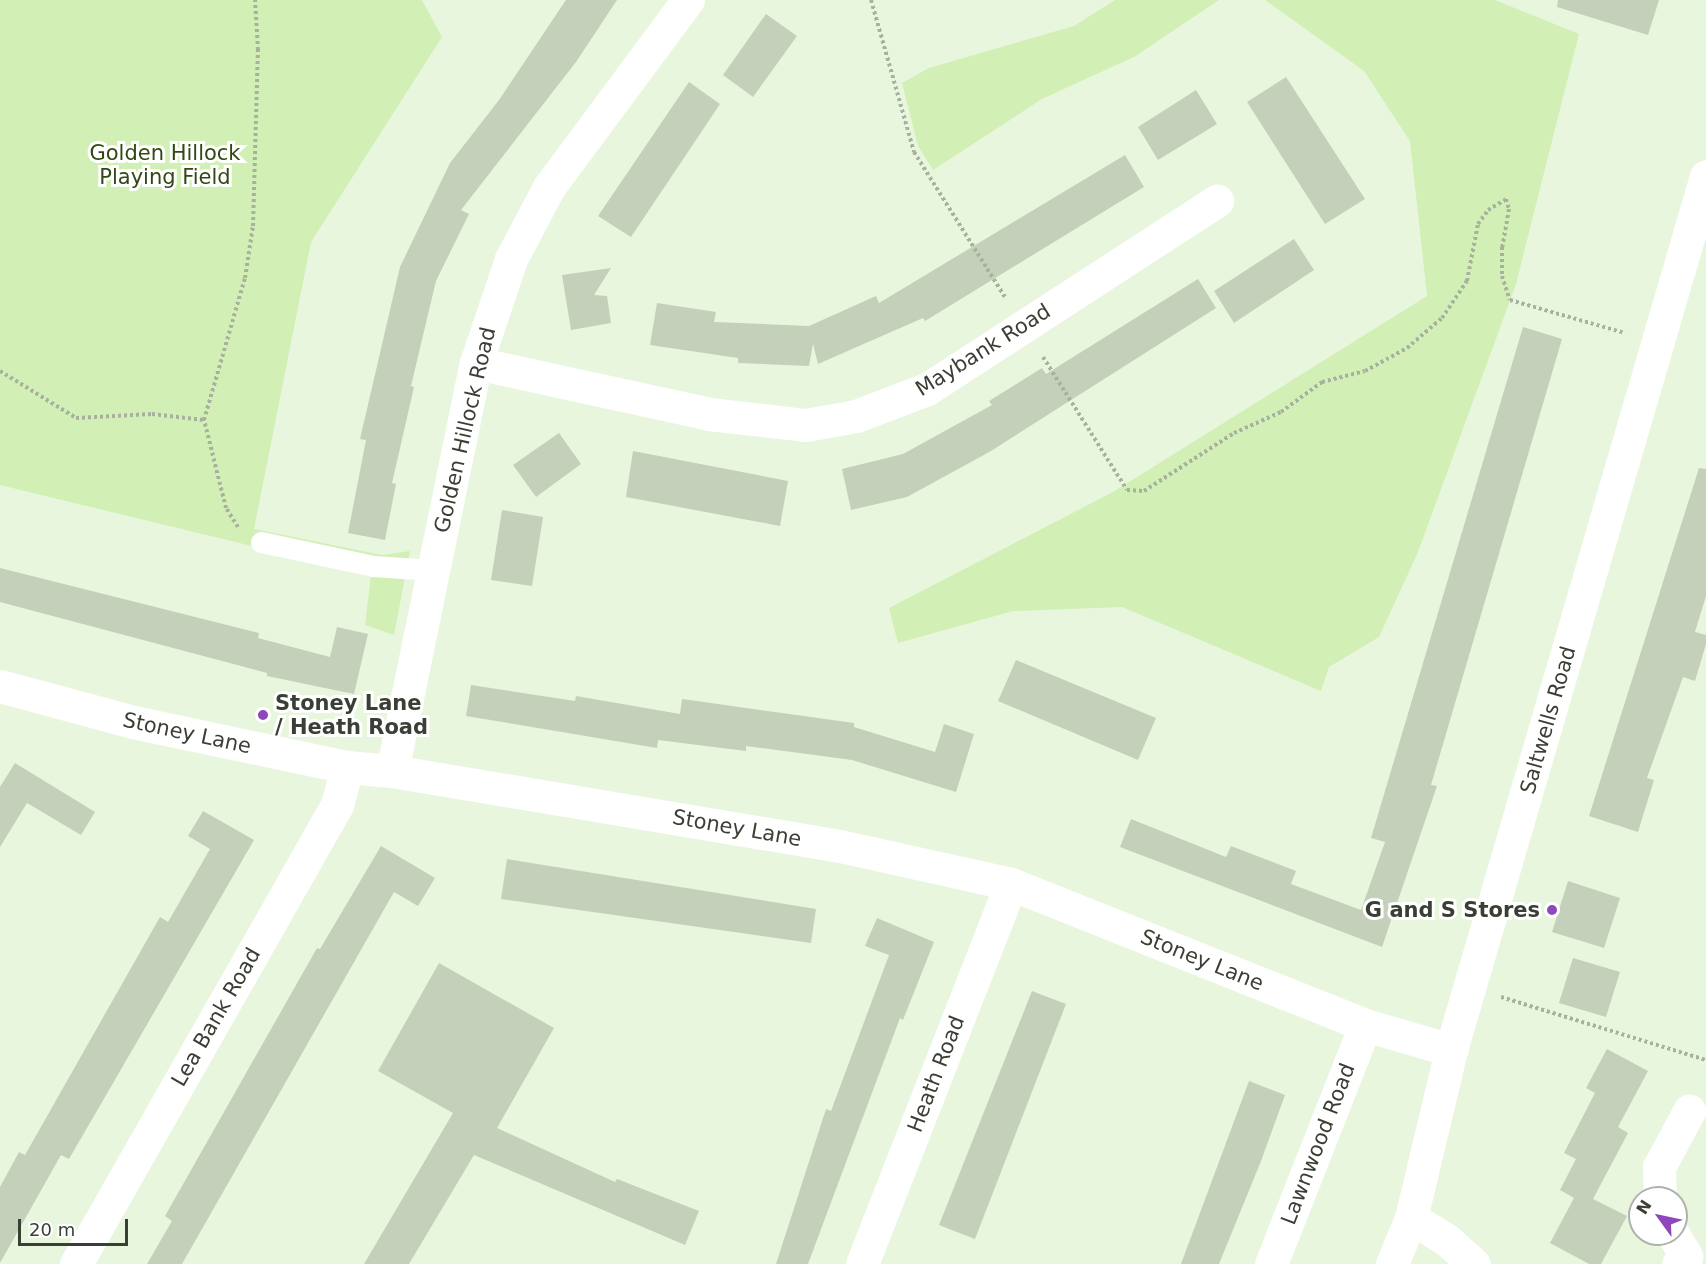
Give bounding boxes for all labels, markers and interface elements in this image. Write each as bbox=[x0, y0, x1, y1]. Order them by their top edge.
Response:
park label: Golden Hillock Playing Field bbox=[89, 140, 241, 190]
street label: Maybank Road bbox=[911, 298, 1055, 402]
street label: Golden Hillock Road bbox=[429, 325, 501, 535]
street label: Saltwells Road bbox=[1515, 643, 1581, 797]
place label: Stoney Lane / Heath Road bbox=[275, 690, 428, 740]
street label: Stoney Lane bbox=[121, 707, 253, 759]
marker: Stoney Lane / Heath Road bbox=[256, 708, 270, 722]
street label: Stoney Lane bbox=[671, 804, 803, 852]
place label: G and S Stores bbox=[1365, 897, 1540, 923]
marker: G and S Stores bbox=[1545, 903, 1559, 917]
street label: Stoney Lane bbox=[1137, 924, 1267, 996]
street label: Lea Bank Road bbox=[166, 943, 266, 1091]
street label: Heath Road bbox=[902, 1012, 970, 1136]
street label: Lawnwood Road bbox=[1276, 1060, 1360, 1228]
north arrow bbox=[1628, 1186, 1688, 1246]
text: N bbox=[1633, 1196, 1656, 1218]
scale bar bbox=[21, 1207, 130, 1245]
text: 20 m bbox=[29, 1219, 75, 1240]

